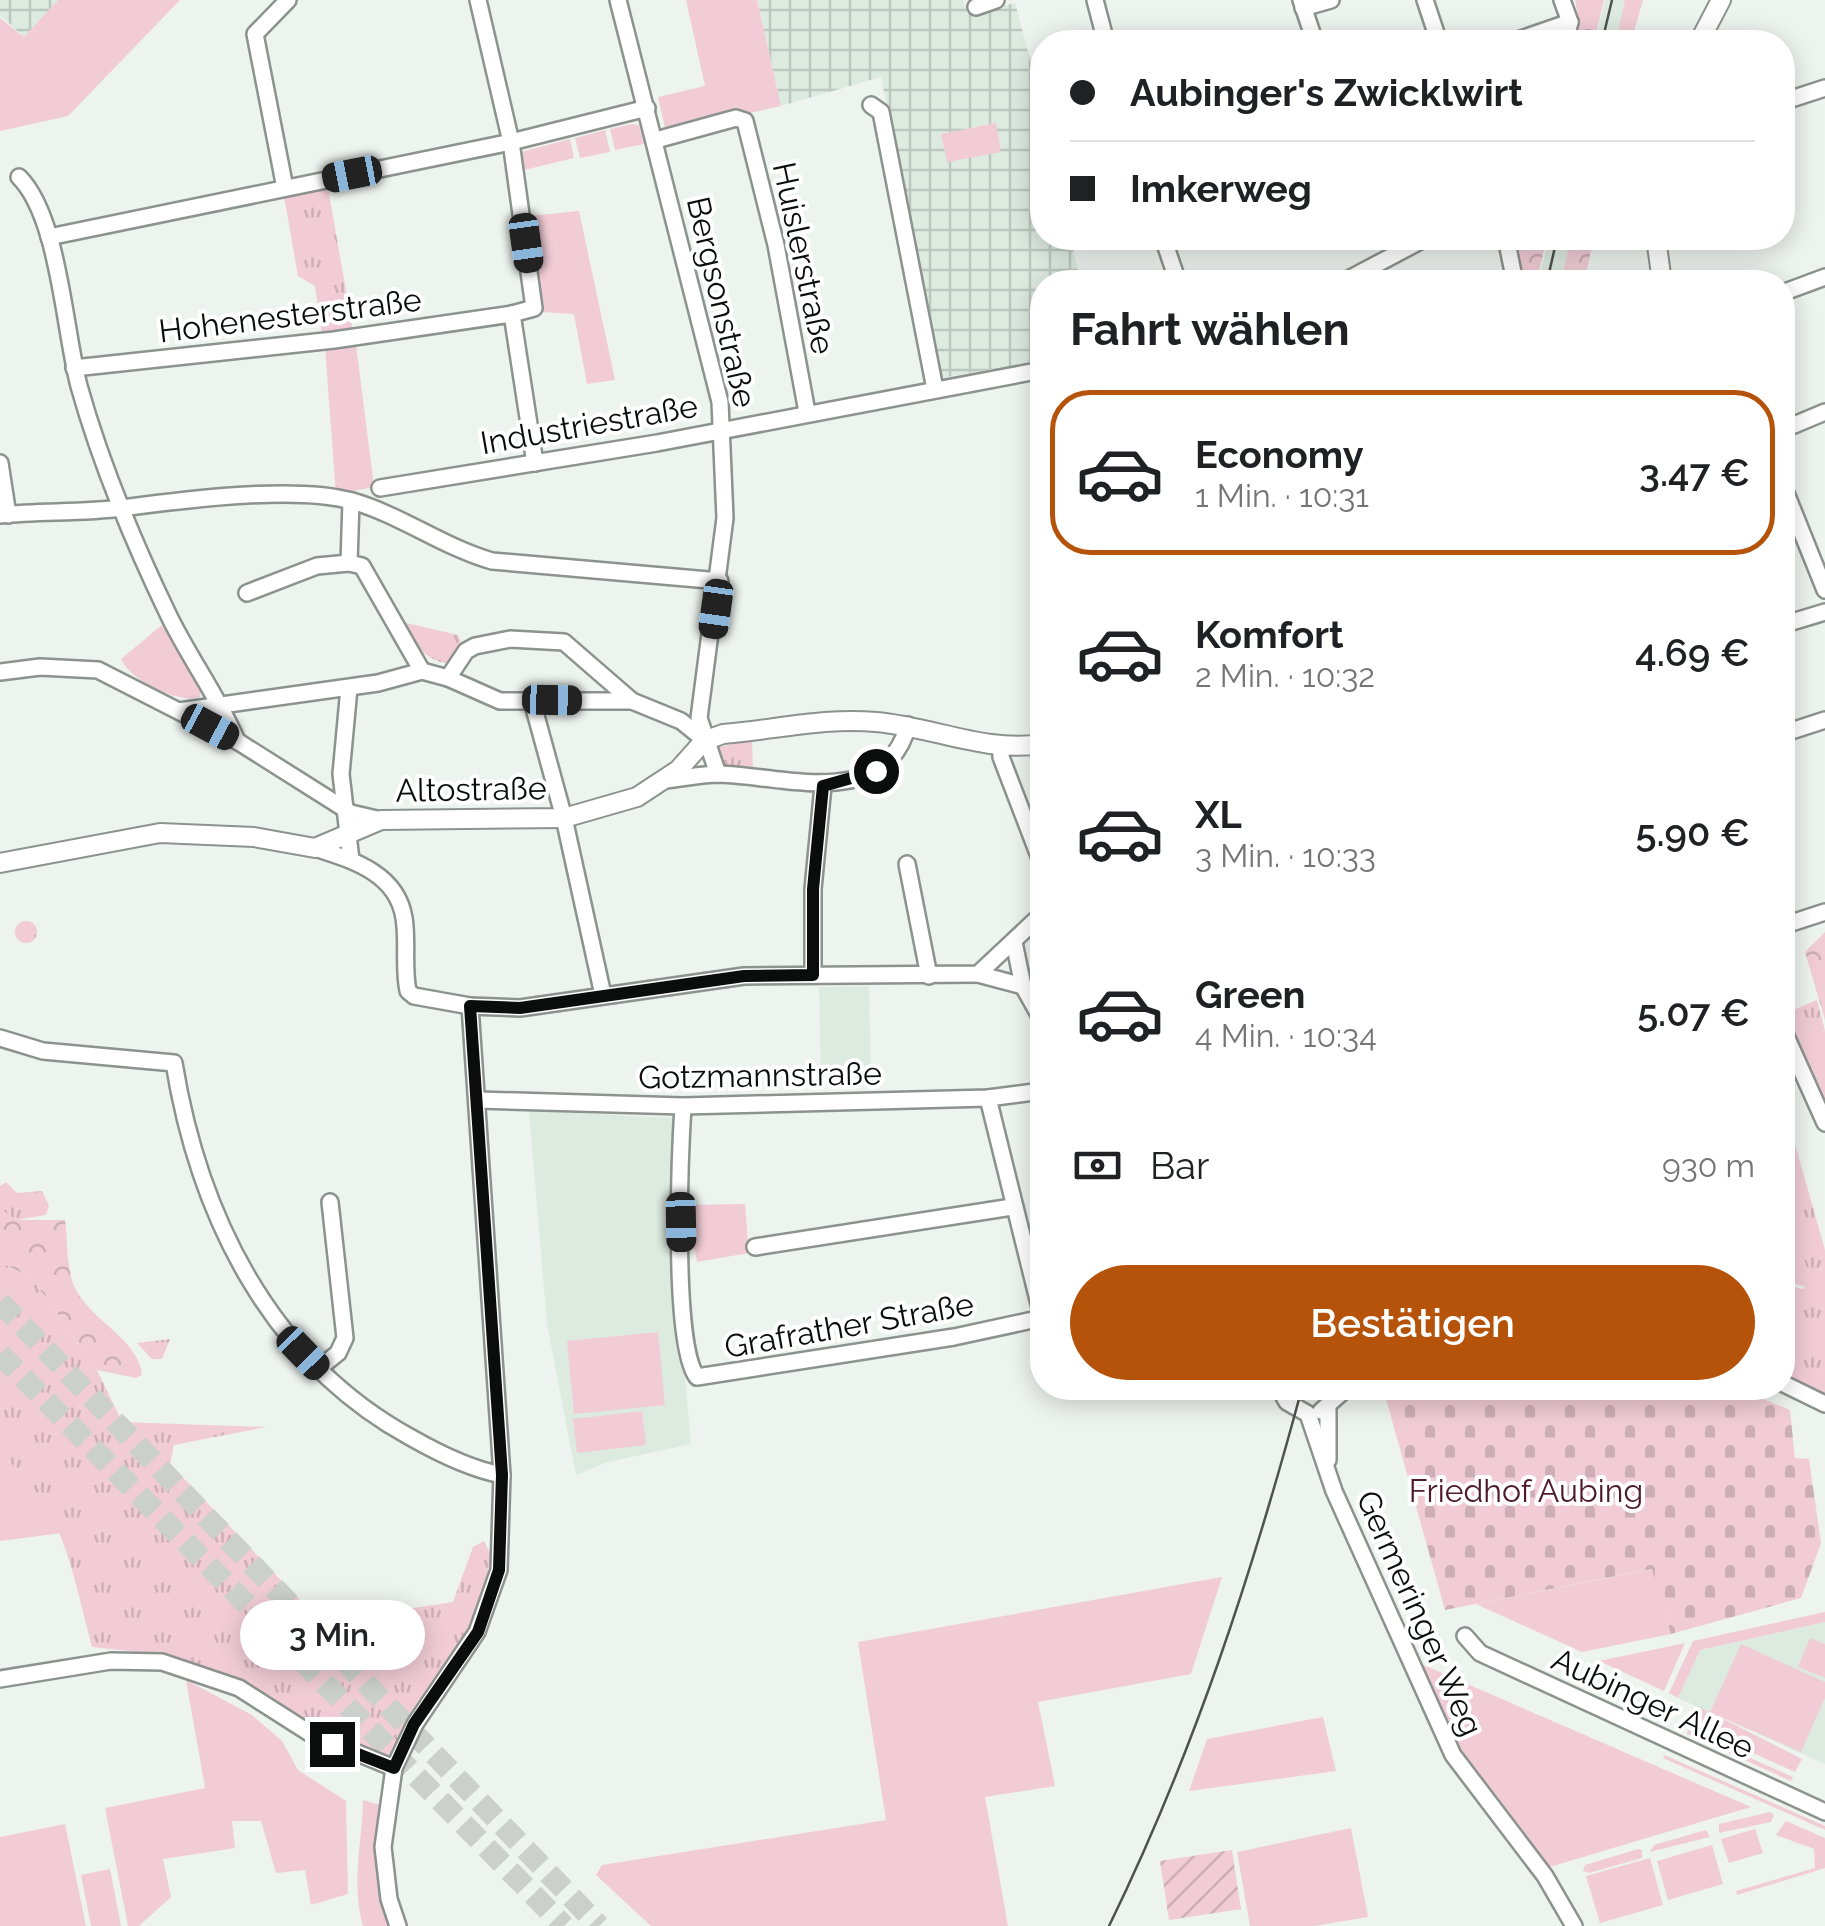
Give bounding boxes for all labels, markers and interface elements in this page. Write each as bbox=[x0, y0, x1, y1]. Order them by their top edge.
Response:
text: Aubinger's Zwicklwirt bbox=[1130, 70, 1523, 115]
car bbox=[320, 154, 384, 194]
street label: Huislerstraße bbox=[766, 159, 842, 357]
text: Imkerweg bbox=[1130, 166, 1312, 211]
street label: Bergsonstraße bbox=[680, 193, 764, 411]
car bbox=[507, 211, 545, 275]
street label: Hohenesterstraße bbox=[157, 281, 423, 349]
text: Fahrt wählen bbox=[1070, 303, 1350, 356]
street label: Industriestraße bbox=[478, 387, 700, 461]
icon: car bbox=[1075, 428, 1165, 518]
text: Economy bbox=[1195, 432, 1364, 477]
text: 3.47 € bbox=[1639, 450, 1750, 495]
text: 1 Min. · 10:31 bbox=[1195, 477, 1369, 514]
car bbox=[697, 577, 735, 641]
icon: car bbox=[1075, 608, 1165, 698]
text: Komfort bbox=[1195, 612, 1344, 657]
text: 4.69 € bbox=[1635, 630, 1750, 675]
text: 2 Min. · 10:32 bbox=[1195, 657, 1375, 694]
car bbox=[522, 684, 582, 716]
car bbox=[176, 700, 244, 754]
route start bbox=[854, 749, 899, 794]
street label: Altostraße bbox=[395, 769, 547, 809]
icon: car bbox=[1075, 788, 1165, 878]
text: XL bbox=[1195, 792, 1242, 837]
text: 5.90 € bbox=[1636, 810, 1750, 855]
text: 3 Min. · 10:33 bbox=[1195, 837, 1376, 874]
icon: car bbox=[1075, 968, 1165, 1058]
text: Green bbox=[1195, 972, 1305, 1017]
text: 5.07 € bbox=[1637, 990, 1750, 1035]
text: 4 Min. · 10:34 bbox=[1195, 1017, 1377, 1054]
street label: Gotzmannstraße bbox=[638, 1054, 882, 1096]
icon: cash bbox=[1070, 1138, 1125, 1193]
text: Bar bbox=[1150, 1143, 1209, 1188]
text: 930 m bbox=[1662, 1147, 1755, 1184]
car bbox=[665, 1192, 697, 1252]
button: Bestätigen bbox=[1070, 1265, 1755, 1380]
street label: Grafrather Straße bbox=[722, 1285, 976, 1365]
car bbox=[271, 1321, 335, 1385]
park label: Friedhof Aubing bbox=[1409, 1472, 1643, 1509]
street label: Germeringer Weg bbox=[1349, 1485, 1491, 1741]
callout: 3 Min. bbox=[240, 1599, 424, 1669]
text: 3 Min. bbox=[289, 1616, 376, 1653]
street label: Aubinger Allee bbox=[1546, 1640, 1760, 1766]
route end bbox=[310, 1722, 355, 1767]

